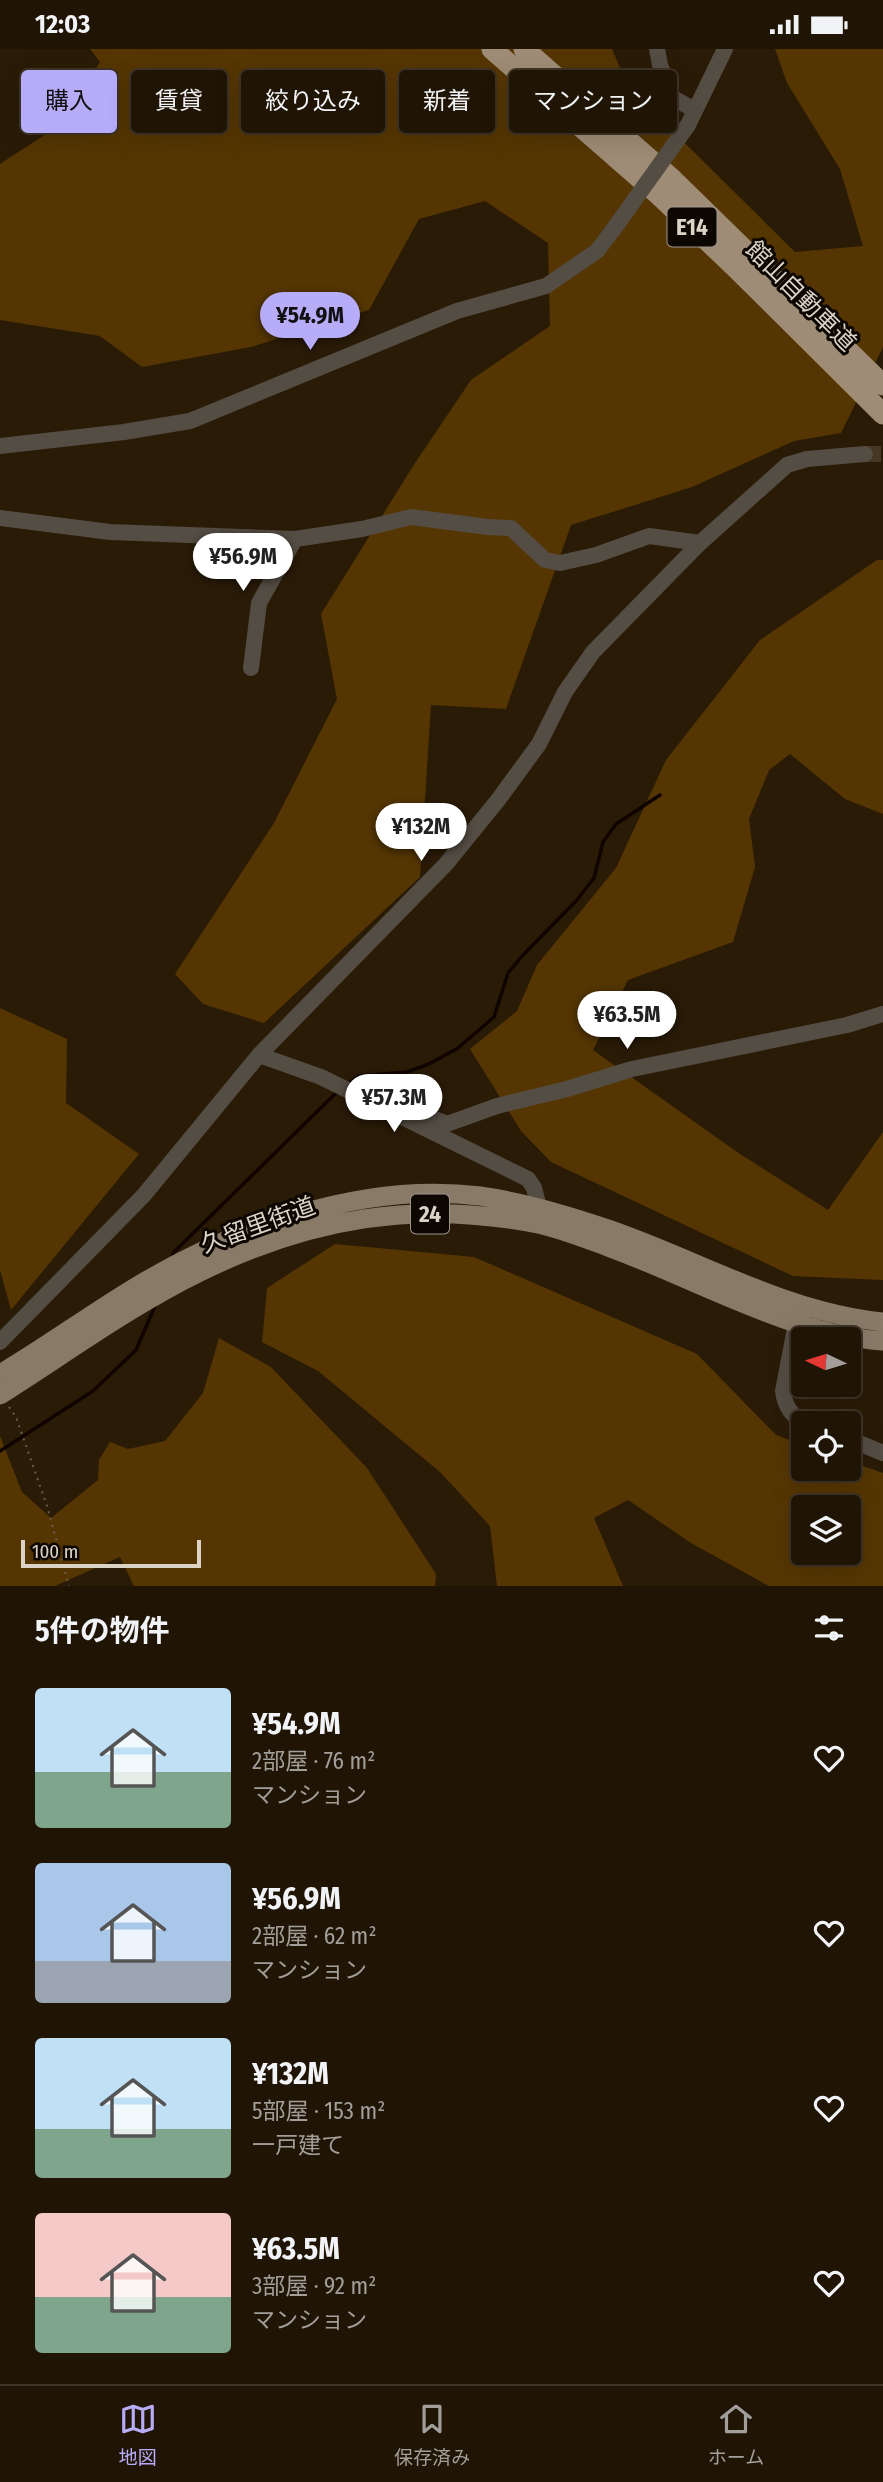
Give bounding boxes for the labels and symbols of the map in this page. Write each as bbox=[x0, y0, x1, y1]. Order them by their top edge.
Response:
road number: E14 bbox=[668, 207, 716, 246]
street label: 館山自動車道 bbox=[740, 235, 862, 357]
pin: ¥54.9M bbox=[253, 293, 367, 352]
pin: ¥56.9M bbox=[186, 533, 300, 593]
pin: ¥132M bbox=[372, 803, 470, 863]
pin: ¥63.5M bbox=[570, 991, 684, 1051]
pin: ¥57.3M bbox=[337, 1075, 451, 1134]
street label: 久留里街道 bbox=[197, 1191, 319, 1259]
road number: 24 bbox=[411, 1195, 449, 1233]
north arrow bbox=[791, 1327, 861, 1397]
scale bar bbox=[21, 1537, 201, 1569]

